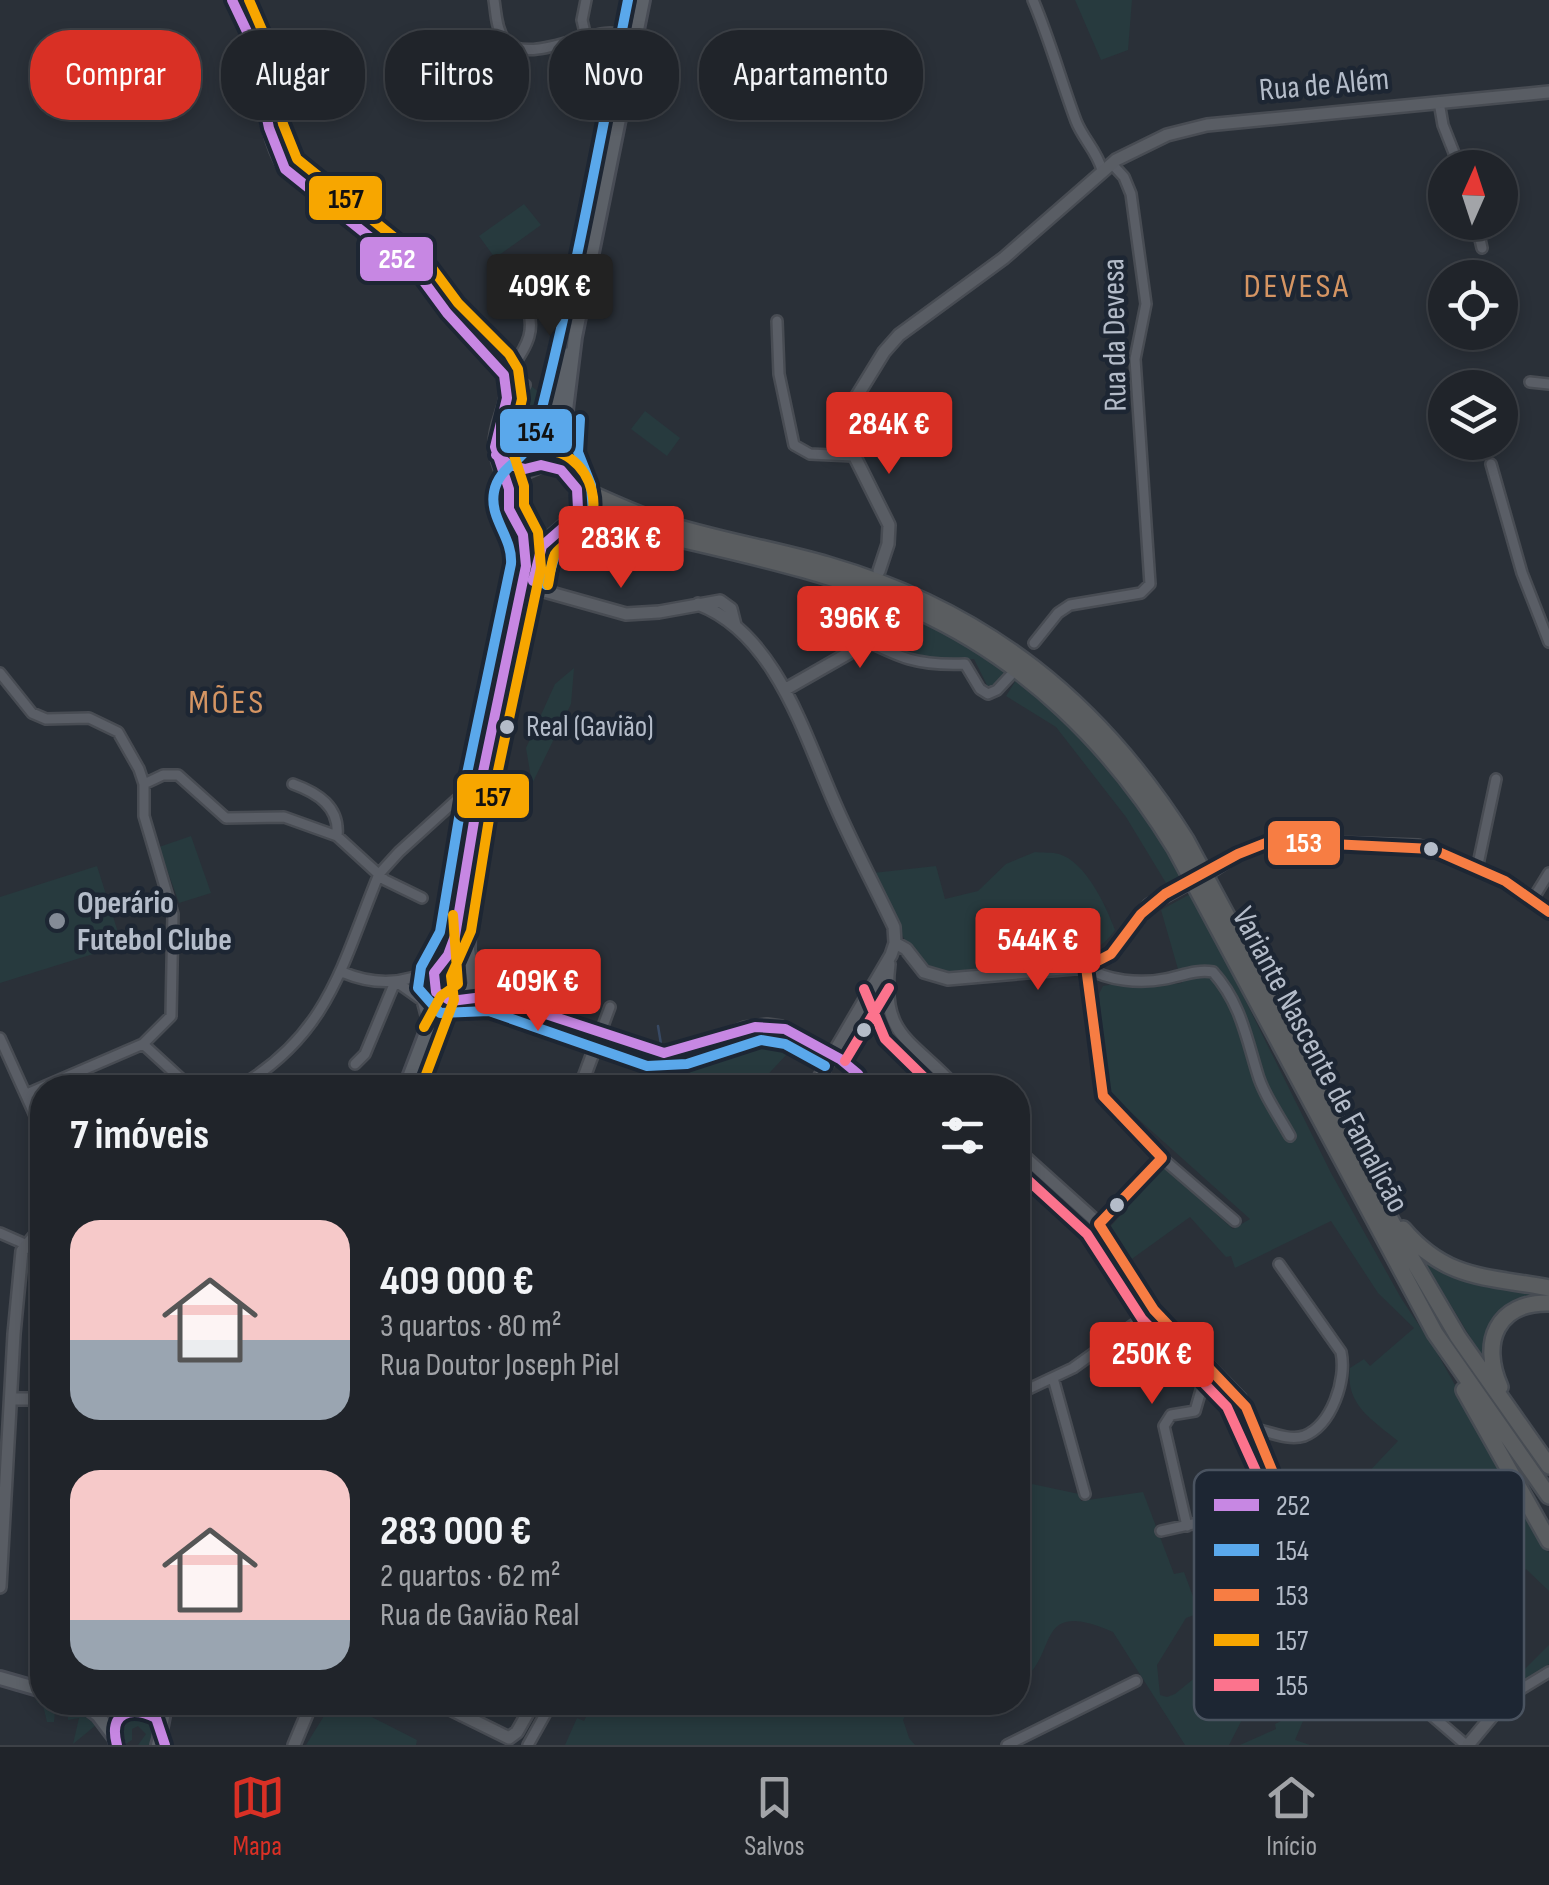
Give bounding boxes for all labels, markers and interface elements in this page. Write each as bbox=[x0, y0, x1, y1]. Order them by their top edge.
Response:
chip: Comprar bbox=[30, 30, 201, 120]
chip: Alugar bbox=[221, 30, 365, 120]
chip: Filtros bbox=[385, 30, 529, 120]
chip: Novo bbox=[549, 30, 679, 120]
chip: Apartamento bbox=[699, 30, 923, 120]
street label: Rua de Além bbox=[1257, 60, 1391, 110]
north arrow bbox=[1428, 150, 1518, 240]
map controls bbox=[1428, 150, 1518, 460]
line badge: 157 bbox=[307, 174, 384, 222]
text: 157 bbox=[328, 183, 365, 216]
line badge: 252 bbox=[358, 235, 435, 283]
text: 252 bbox=[379, 243, 415, 276]
pin: 409K € bbox=[469, 254, 631, 339]
street label: Rua da Devesa bbox=[1094, 258, 1136, 412]
button: locate bbox=[1428, 260, 1518, 350]
district label: DEVESA bbox=[1244, 265, 1350, 308]
text: 409K € bbox=[509, 267, 591, 306]
button: layers bbox=[1428, 370, 1518, 460]
pin: 284K € bbox=[808, 392, 970, 477]
text: 284K € bbox=[848, 405, 930, 444]
line badge: 154 bbox=[498, 407, 574, 455]
text: 154 bbox=[518, 416, 554, 449]
pin: 283K € bbox=[540, 506, 702, 591]
text: 283K € bbox=[581, 519, 661, 558]
pin: 396K € bbox=[779, 586, 941, 671]
text: 396K € bbox=[819, 599, 901, 638]
district label: MÕES bbox=[188, 681, 266, 724]
place label: Real (Gavião) bbox=[526, 709, 654, 745]
marker: Real (Gavião) bbox=[497, 717, 517, 737]
line badge: 157 bbox=[455, 772, 531, 820]
text: 157 bbox=[475, 781, 512, 814]
line badge: 153 bbox=[1266, 819, 1342, 867]
text: 153 bbox=[1286, 827, 1322, 860]
unlabelled marker bbox=[1421, 839, 1441, 859]
place label: Operário Futebol Clube bbox=[77, 884, 232, 960]
street label: Variante Nascente de Famalicão bbox=[1223, 901, 1417, 1219]
pin: 544K € bbox=[957, 908, 1119, 993]
marker: Operário Futebol Clube bbox=[46, 910, 68, 932]
text: 544K € bbox=[997, 921, 1079, 960]
pin: 409K € bbox=[457, 949, 619, 1034]
text: 409K € bbox=[497, 962, 579, 1001]
unlabelled marker bbox=[854, 1020, 874, 1040]
icon: filters bbox=[935, 1108, 990, 1163]
text: 7 imóveis bbox=[70, 1110, 209, 1161]
unlabelled marker bbox=[1107, 1195, 1127, 1215]
text: 409 000 € bbox=[380, 1256, 534, 1307]
icon: home bbox=[150, 1260, 270, 1380]
text: 3 quartos · 80 m² bbox=[380, 1307, 562, 1346]
pin: 250K € bbox=[1071, 1322, 1233, 1407]
text: 250K € bbox=[1112, 1335, 1192, 1374]
text: Rua Doutor Joseph Piel bbox=[380, 1346, 620, 1385]
legend bbox=[1194, 1470, 1524, 1720]
text: 252 bbox=[1276, 1490, 1310, 1523]
text: 283 000 € bbox=[380, 1506, 532, 1557]
icon: home bbox=[150, 1510, 270, 1630]
text: 154 bbox=[1276, 1535, 1309, 1568]
text: 2 quartos · 62 m² bbox=[380, 1557, 561, 1596]
text: 153 bbox=[1276, 1580, 1309, 1613]
text: Rua de Gavião Real bbox=[380, 1596, 579, 1635]
text: 157 bbox=[1276, 1625, 1308, 1658]
text: 155 bbox=[1276, 1670, 1308, 1703]
tab: Mapa bbox=[230, 1770, 285, 1863]
tab: Salvos bbox=[744, 1770, 805, 1863]
tab: Início bbox=[1264, 1770, 1319, 1863]

